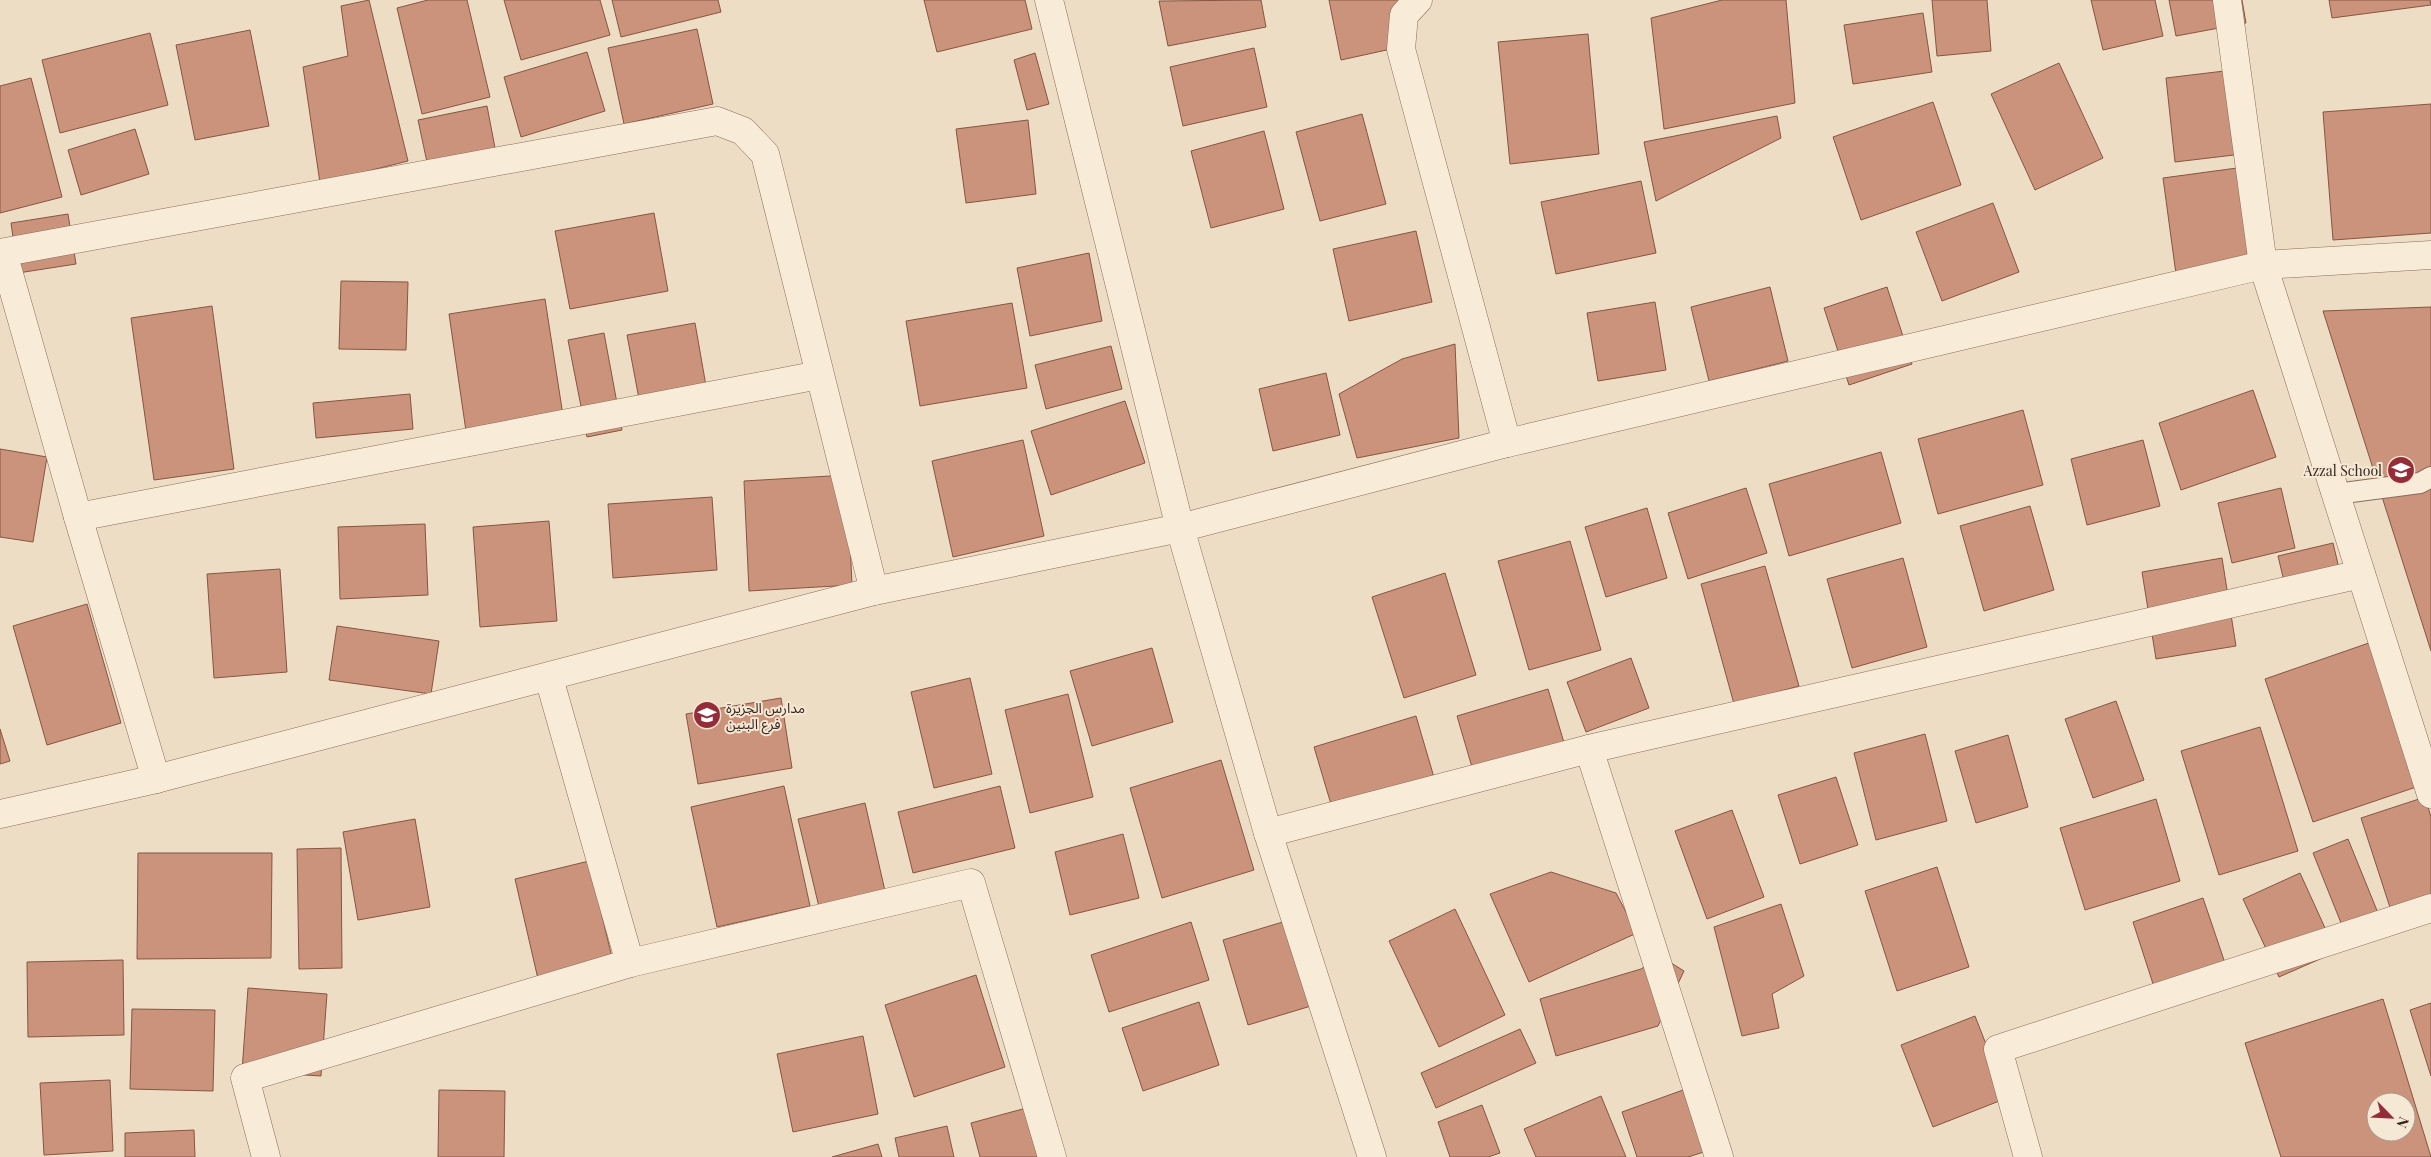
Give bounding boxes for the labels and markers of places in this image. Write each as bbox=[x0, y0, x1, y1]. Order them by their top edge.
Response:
school or university icon: Azzal School bbox=[2386, 455, 2416, 485]
place label: Azzal School bbox=[2303, 461, 2382, 480]
place label: مدارس الجزيرة فرع البنين bbox=[726, 698, 805, 735]
school or university icon: مدارس الجزيرة فرع البنين bbox=[692, 700, 722, 730]

